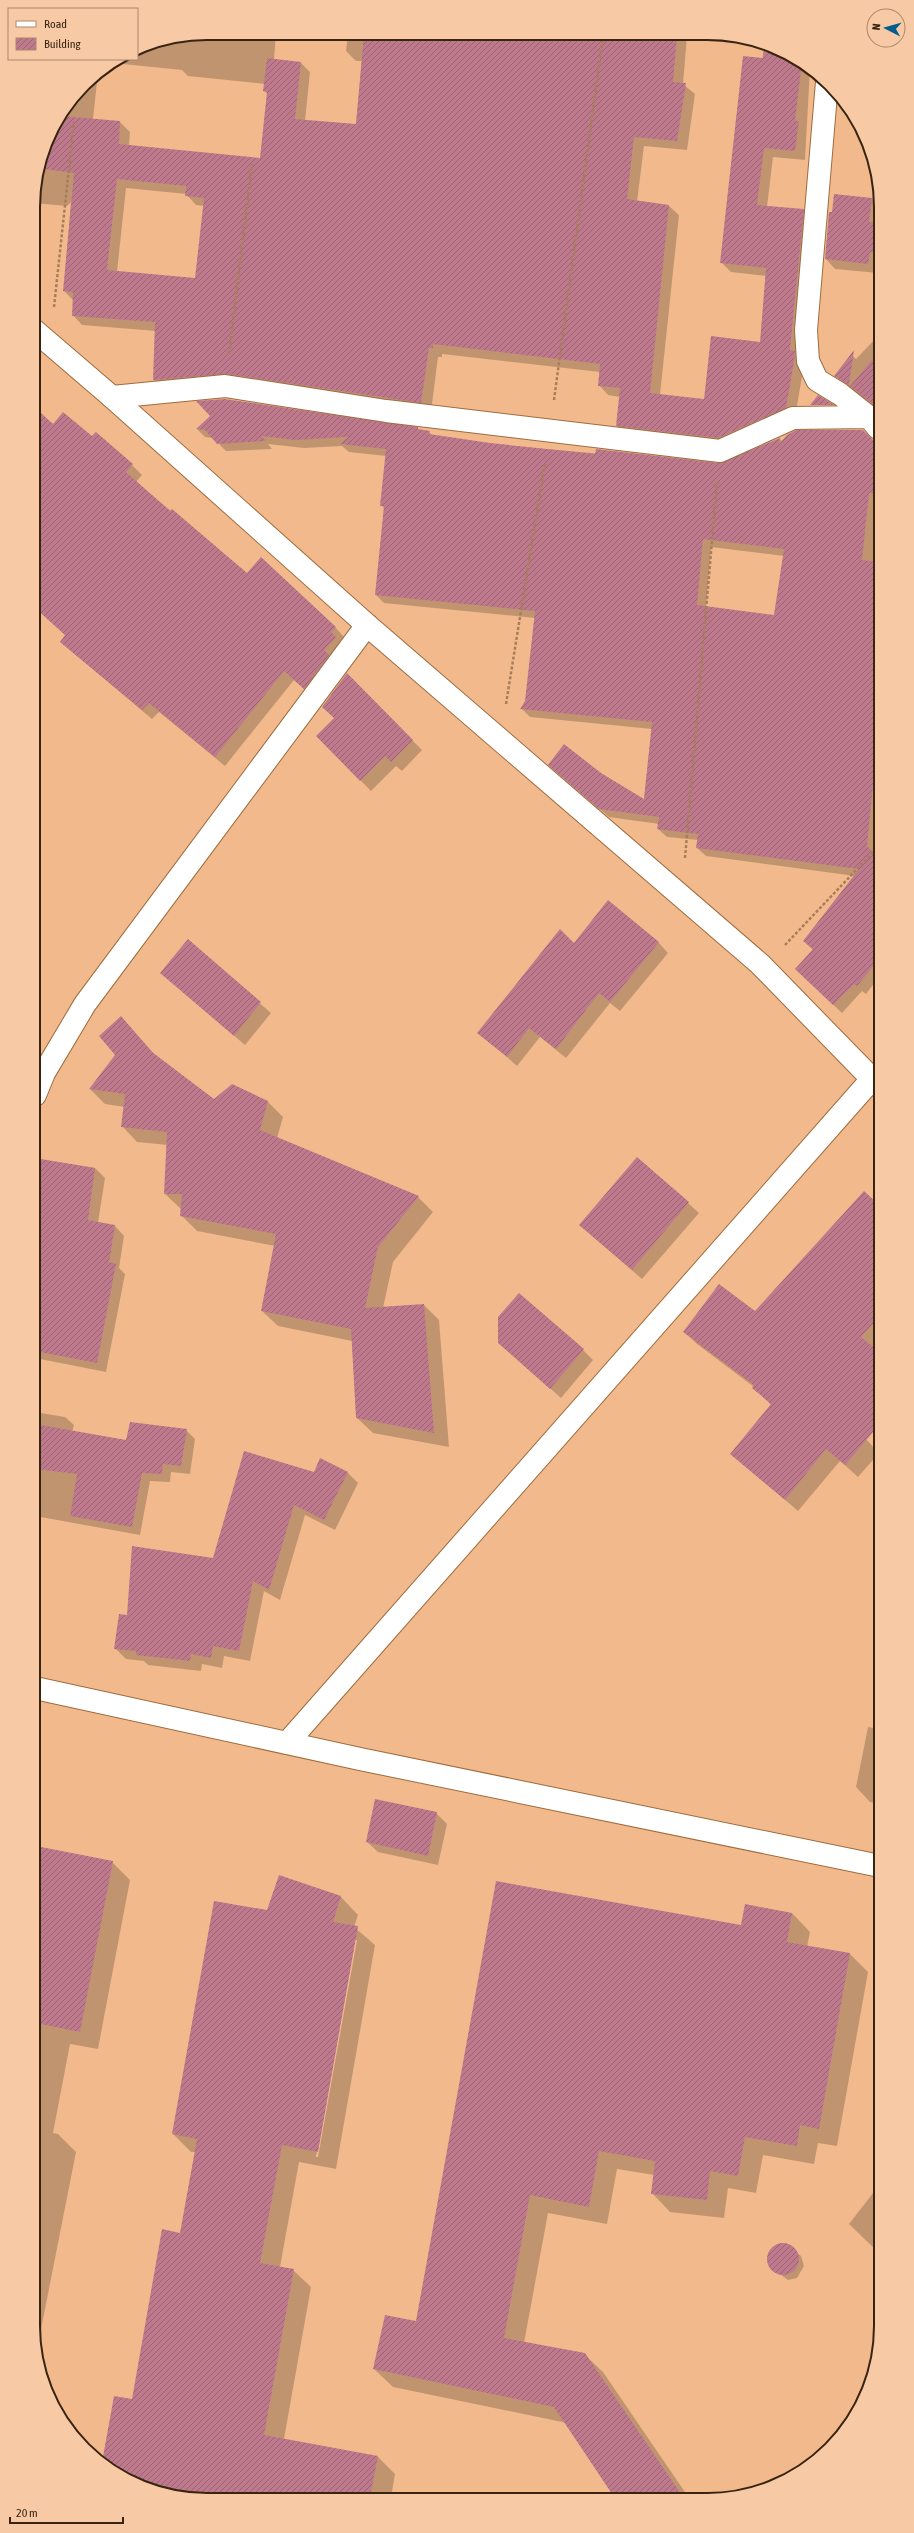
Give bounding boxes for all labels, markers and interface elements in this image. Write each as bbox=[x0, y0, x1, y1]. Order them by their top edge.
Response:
legend bbox=[8, 8, 138, 60]
north arrow bbox=[866, 8, 906, 48]
text: Road bbox=[44, 17, 67, 31]
text: N bbox=[870, 23, 882, 31]
text: Building bbox=[44, 37, 82, 51]
scale bar bbox=[10, 2499, 123, 2525]
text: 20 m bbox=[16, 2506, 38, 2520]

